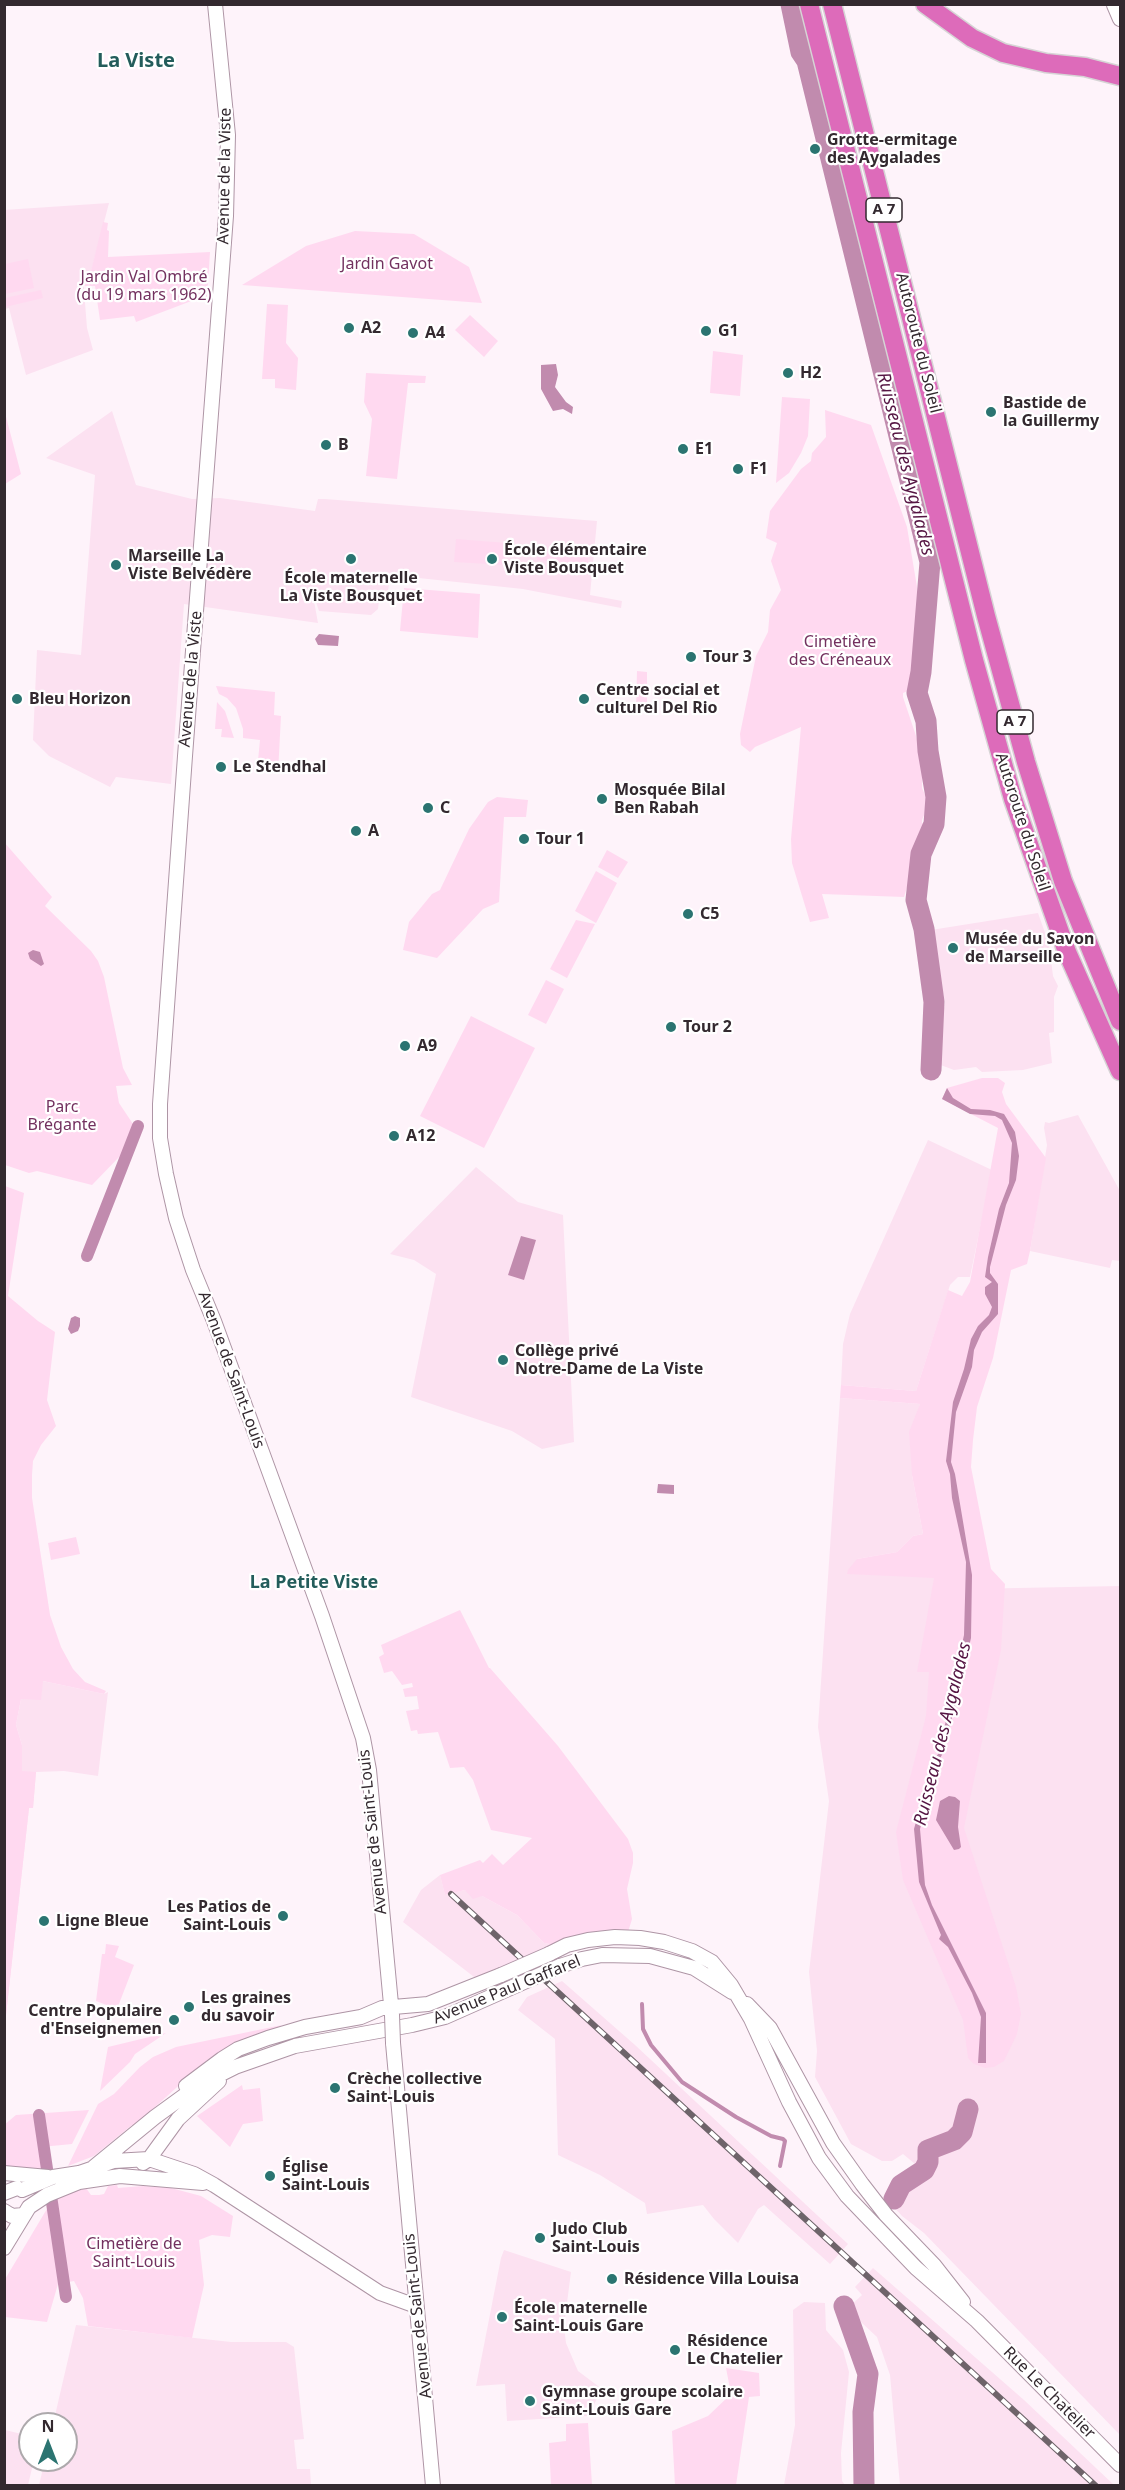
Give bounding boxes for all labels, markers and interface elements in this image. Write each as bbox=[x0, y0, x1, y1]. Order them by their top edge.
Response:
district label: La Viste bbox=[97, 49, 175, 73]
street label: Avenue de la Viste bbox=[214, 107, 236, 245]
place label: Grotte-ermitage des Aygalades bbox=[827, 130, 957, 168]
marker: Grotte-ermitage des Aygalades bbox=[808, 142, 822, 156]
road number: A 7 bbox=[866, 198, 902, 222]
park label: Jardin Gavot bbox=[341, 254, 433, 274]
park label: Jardin Val Ombré (du 19 mars 1962) bbox=[77, 267, 211, 305]
street label: Autoroute du Soleil bbox=[891, 271, 945, 415]
place label: A2 bbox=[361, 318, 381, 338]
marker: A2 bbox=[342, 321, 356, 335]
place label: G1 bbox=[718, 321, 739, 341]
place label: A4 bbox=[425, 323, 445, 343]
marker: G1 bbox=[699, 324, 713, 338]
marker: A4 bbox=[406, 326, 420, 340]
place label: H2 bbox=[800, 363, 821, 383]
marker: H2 bbox=[781, 366, 795, 380]
water label: Ruisseau des Aygalades bbox=[872, 370, 938, 558]
place label: Bastide de la Guillermy bbox=[1003, 393, 1099, 431]
marker: Bastide de la Guillermy bbox=[984, 405, 998, 419]
place label: B bbox=[338, 435, 349, 455]
marker: B bbox=[319, 438, 333, 452]
place label: E1 bbox=[695, 439, 713, 459]
marker: E1 bbox=[676, 442, 690, 456]
place label: F1 bbox=[750, 459, 768, 479]
marker: F1 bbox=[731, 462, 745, 476]
place label: École élémentaire Viste Bousquet bbox=[504, 540, 647, 578]
place label: Marseille La Viste Belvédère bbox=[128, 546, 252, 584]
marker: École maternelle La Viste Bousquet bbox=[344, 552, 358, 566]
marker: École élémentaire Viste Bousquet bbox=[485, 552, 499, 566]
marker: Marseille La Viste Belvédère bbox=[109, 558, 123, 572]
place label: École maternelle La Viste Bousquet bbox=[280, 568, 422, 606]
street label: Avenue de la Viste bbox=[175, 610, 207, 748]
park label: Cimetière des Créneaux bbox=[789, 632, 891, 670]
place label: Tour 3 bbox=[703, 647, 752, 667]
marker: Tour 3 bbox=[684, 650, 698, 664]
place label: Centre social et culturel Del Rio bbox=[596, 680, 720, 718]
place label: Bleu Horizon bbox=[29, 689, 131, 709]
marker: Bleu Horizon bbox=[10, 692, 24, 706]
marker: Centre social et culturel Del Rio bbox=[577, 692, 591, 706]
road number: A 7 bbox=[997, 710, 1033, 734]
street label: Autoroute du Soleil bbox=[991, 750, 1053, 894]
place label: Le Stendhal bbox=[233, 757, 326, 777]
marker: Le Stendhal bbox=[214, 760, 228, 774]
place label: Mosquée Bilal Ben Rabah bbox=[614, 780, 725, 818]
marker: Mosquée Bilal Ben Rabah bbox=[595, 792, 609, 806]
place label: C bbox=[440, 798, 450, 818]
marker: C bbox=[421, 801, 435, 815]
place label: A bbox=[368, 821, 379, 841]
marker: A bbox=[349, 824, 363, 838]
place label: Tour 1 bbox=[536, 829, 585, 849]
marker: Tour 1 bbox=[517, 832, 531, 846]
place label: C5 bbox=[700, 904, 719, 924]
marker: C5 bbox=[681, 907, 695, 921]
place label: Musée du Savon de Marseille bbox=[965, 929, 1094, 967]
marker: Musée du Savon de Marseille bbox=[946, 941, 960, 955]
place label: Tour 2 bbox=[683, 1017, 732, 1037]
marker: Tour 2 bbox=[664, 1020, 678, 1034]
place label: A9 bbox=[417, 1036, 437, 1056]
marker: A9 bbox=[398, 1039, 412, 1053]
park label: Parc Brégante bbox=[27, 1097, 97, 1135]
place label: A12 bbox=[406, 1126, 435, 1146]
marker: A12 bbox=[387, 1129, 401, 1143]
street label: Avenue de Saint-Louis bbox=[194, 1289, 268, 1451]
place label: Collège privé Notre-Dame de La Viste bbox=[515, 1341, 703, 1379]
marker: Collège privé Notre-Dame de La Viste bbox=[496, 1353, 510, 1367]
district label: La Petite Viste bbox=[250, 1572, 378, 1594]
water label: Ruisseau des Aygalades bbox=[910, 1640, 976, 1828]
street label: Avenue de Saint-Louis bbox=[355, 1749, 391, 1915]
place label: Les Patios de Saint-Louis bbox=[167, 1897, 271, 1935]
marker: Les Patios de Saint-Louis bbox=[276, 1909, 290, 1923]
place label: Ligne Bleue bbox=[56, 1911, 149, 1931]
marker: Ligne Bleue bbox=[37, 1914, 51, 1928]
street label: Avenue Paul Gaffarel bbox=[431, 1952, 583, 2028]
place label: Les graines du savoir bbox=[201, 1988, 291, 2026]
marker: Les graines du savoir bbox=[182, 2000, 196, 2014]
place label: Centre Populaire d'Enseignemen bbox=[28, 2001, 162, 2039]
marker: Centre Populaire d'Enseignemen bbox=[167, 2013, 181, 2027]
place label: Crèche collective Saint-Louis bbox=[347, 2069, 482, 2107]
marker: Crèche collective Saint-Louis bbox=[328, 2081, 342, 2095]
place label: Église Saint-Louis bbox=[282, 2157, 370, 2195]
marker: Église Saint-Louis bbox=[263, 2169, 277, 2183]
place label: Judo Club Saint-Louis bbox=[552, 2219, 640, 2257]
marker: Judo Club Saint-Louis bbox=[533, 2231, 547, 2245]
street label: Avenue de Saint-Louis bbox=[400, 2233, 436, 2399]
park label: Cimetière de Saint-Louis bbox=[86, 2234, 182, 2272]
place label: Résidence Villa Louisa bbox=[624, 2269, 799, 2289]
marker: Résidence Villa Louisa bbox=[605, 2272, 619, 2286]
place label: École maternelle Saint-Louis Gare bbox=[514, 2298, 648, 2336]
marker: École maternelle Saint-Louis Gare bbox=[495, 2310, 509, 2324]
place label: Résidence Le Chatelier bbox=[687, 2331, 783, 2369]
marker: Résidence Le Chatelier bbox=[668, 2343, 682, 2357]
street label: Rue Le Chatelier bbox=[999, 2343, 1099, 2443]
place label: Gymnase groupe scolaire Saint-Louis Gare bbox=[542, 2382, 743, 2420]
marker: Gymnase groupe scolaire Saint-Louis Gare bbox=[523, 2394, 537, 2408]
north arrow bbox=[18, 2412, 78, 2472]
text: N bbox=[41, 2415, 55, 2437]

